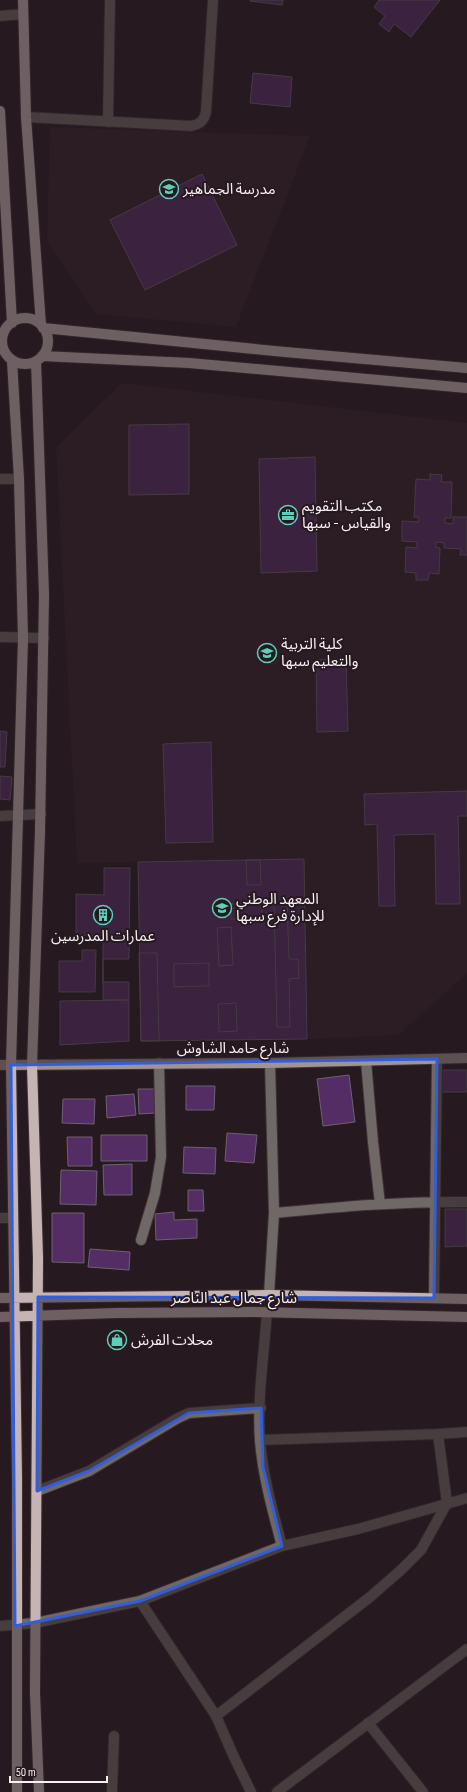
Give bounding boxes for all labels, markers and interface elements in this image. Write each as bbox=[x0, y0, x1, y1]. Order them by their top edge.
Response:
school or university icon: مدرسة الجماهير bbox=[158, 178, 180, 200]
place label: مدرسة الجماهير bbox=[182, 180, 276, 199]
place label: مكتب التقويم والقياس - سبها bbox=[302, 497, 391, 533]
office icon: مكتب التقويم والقياس - سبها bbox=[277, 504, 299, 526]
place label: كلية التربية والتعليم سبها bbox=[281, 635, 358, 672]
school or university icon: كلية التربية والتعليم سبها bbox=[256, 642, 278, 664]
place label: المعهد الوطني للإدارة فرع سبها bbox=[236, 890, 325, 928]
school or university icon: المعهد الوطني للإدارة فرع سبها bbox=[211, 897, 233, 919]
building icon: عمارات المدرسين bbox=[92, 904, 114, 926]
place label: عمارات المدرسين bbox=[51, 927, 155, 946]
street label: شارع حامد الشاوش bbox=[177, 1039, 289, 1060]
street label: شارع جمال عبد الناصر bbox=[170, 1289, 297, 1310]
shop icon: محلات الفرش bbox=[106, 1329, 128, 1351]
place label: محلات الفرش bbox=[131, 1331, 213, 1350]
scale bar bbox=[10, 1758, 107, 1784]
text: 50 m bbox=[16, 1765, 36, 1780]

